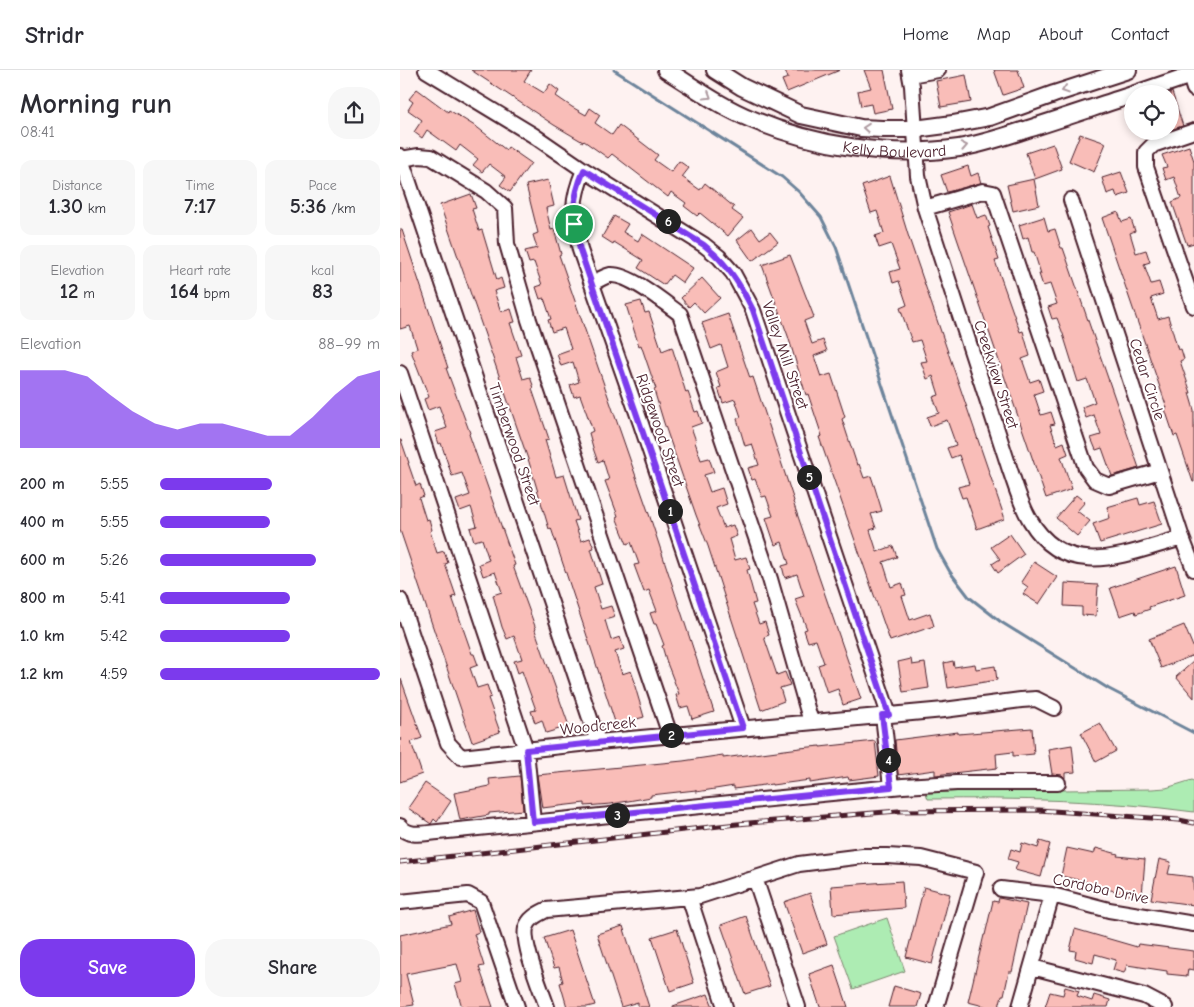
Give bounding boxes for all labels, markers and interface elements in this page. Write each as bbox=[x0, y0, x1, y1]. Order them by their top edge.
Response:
text: Stridr bbox=[25, 21, 84, 49]
text: Home bbox=[902, 24, 949, 45]
text: Map bbox=[977, 24, 1011, 45]
text: About bbox=[1039, 24, 1083, 45]
text: Contact bbox=[1111, 24, 1169, 45]
one-way arrow bbox=[1061, 85, 1069, 95]
map controls bbox=[1124, 85, 1179, 140]
button: locate bbox=[1124, 85, 1179, 140]
button: share bbox=[328, 87, 380, 139]
text: Morning run bbox=[20, 88, 172, 120]
one-way arrow bbox=[702, 89, 711, 99]
text: 08:41 bbox=[20, 123, 55, 141]
one-way arrow bbox=[862, 123, 870, 134]
street label: Kelly Boulevard bbox=[841, 138, 947, 162]
one-way arrow bbox=[960, 142, 968, 152]
text: Distance bbox=[52, 177, 102, 194]
text: Time bbox=[185, 177, 215, 194]
text: Pace bbox=[309, 177, 337, 194]
text: 1.30 bbox=[49, 194, 83, 218]
text: 7:17 bbox=[184, 194, 216, 218]
text: 5:36 bbox=[290, 194, 327, 218]
text: km bbox=[83, 200, 106, 217]
text: /km bbox=[327, 200, 356, 217]
pin bbox=[553, 203, 595, 245]
pin: 6 bbox=[656, 208, 680, 234]
icon: arrive bbox=[560, 210, 588, 238]
text: 6 bbox=[665, 213, 672, 230]
text: Elevation bbox=[51, 262, 104, 279]
text: Heart rate bbox=[169, 262, 231, 279]
text: kcal bbox=[311, 262, 334, 279]
text: 12 bbox=[60, 279, 79, 303]
text: 164 bbox=[170, 279, 199, 303]
text: 83 bbox=[312, 279, 333, 303]
text: m bbox=[79, 285, 95, 302]
text: bpm bbox=[199, 285, 230, 302]
street label: Valley Mill Street bbox=[758, 299, 812, 412]
street label: Creekview Street bbox=[970, 318, 1022, 431]
text: Elevation bbox=[20, 335, 81, 353]
text: 88–99 m bbox=[318, 335, 380, 353]
street label: Cedar Circle bbox=[1125, 336, 1169, 422]
street label: Ridgewood Street bbox=[632, 371, 688, 490]
street label: Timberwood Street bbox=[485, 381, 544, 508]
pin: 5 bbox=[796, 464, 822, 490]
text: 5 bbox=[806, 469, 813, 486]
text: 200 m bbox=[20, 475, 65, 493]
text: 5:55 bbox=[100, 475, 129, 493]
pin: 1 bbox=[658, 498, 682, 524]
text: 1 bbox=[668, 503, 673, 520]
text: 400 m bbox=[20, 513, 64, 531]
text: 5:55 bbox=[100, 513, 129, 531]
text: 600 m bbox=[20, 551, 65, 569]
text: 5:26 bbox=[100, 551, 129, 569]
text: 800 m bbox=[20, 589, 65, 607]
text: 5:41 bbox=[100, 589, 126, 607]
text: 1.0 km bbox=[20, 627, 65, 645]
text: 5:42 bbox=[100, 627, 128, 645]
text: 1.2 km bbox=[20, 665, 63, 683]
text: 4:59 bbox=[100, 665, 128, 683]
street label: Woodcreek bbox=[559, 713, 637, 739]
pin: 2 bbox=[658, 722, 684, 748]
text: 2 bbox=[668, 727, 675, 744]
pin: 4 bbox=[876, 748, 900, 772]
text: 4 bbox=[885, 752, 892, 769]
pin: 3 bbox=[604, 802, 630, 828]
text: 3 bbox=[614, 807, 621, 824]
street label: Cordoba Drive bbox=[1051, 870, 1150, 908]
button: Save bbox=[20, 939, 195, 997]
button: Share bbox=[205, 939, 380, 997]

